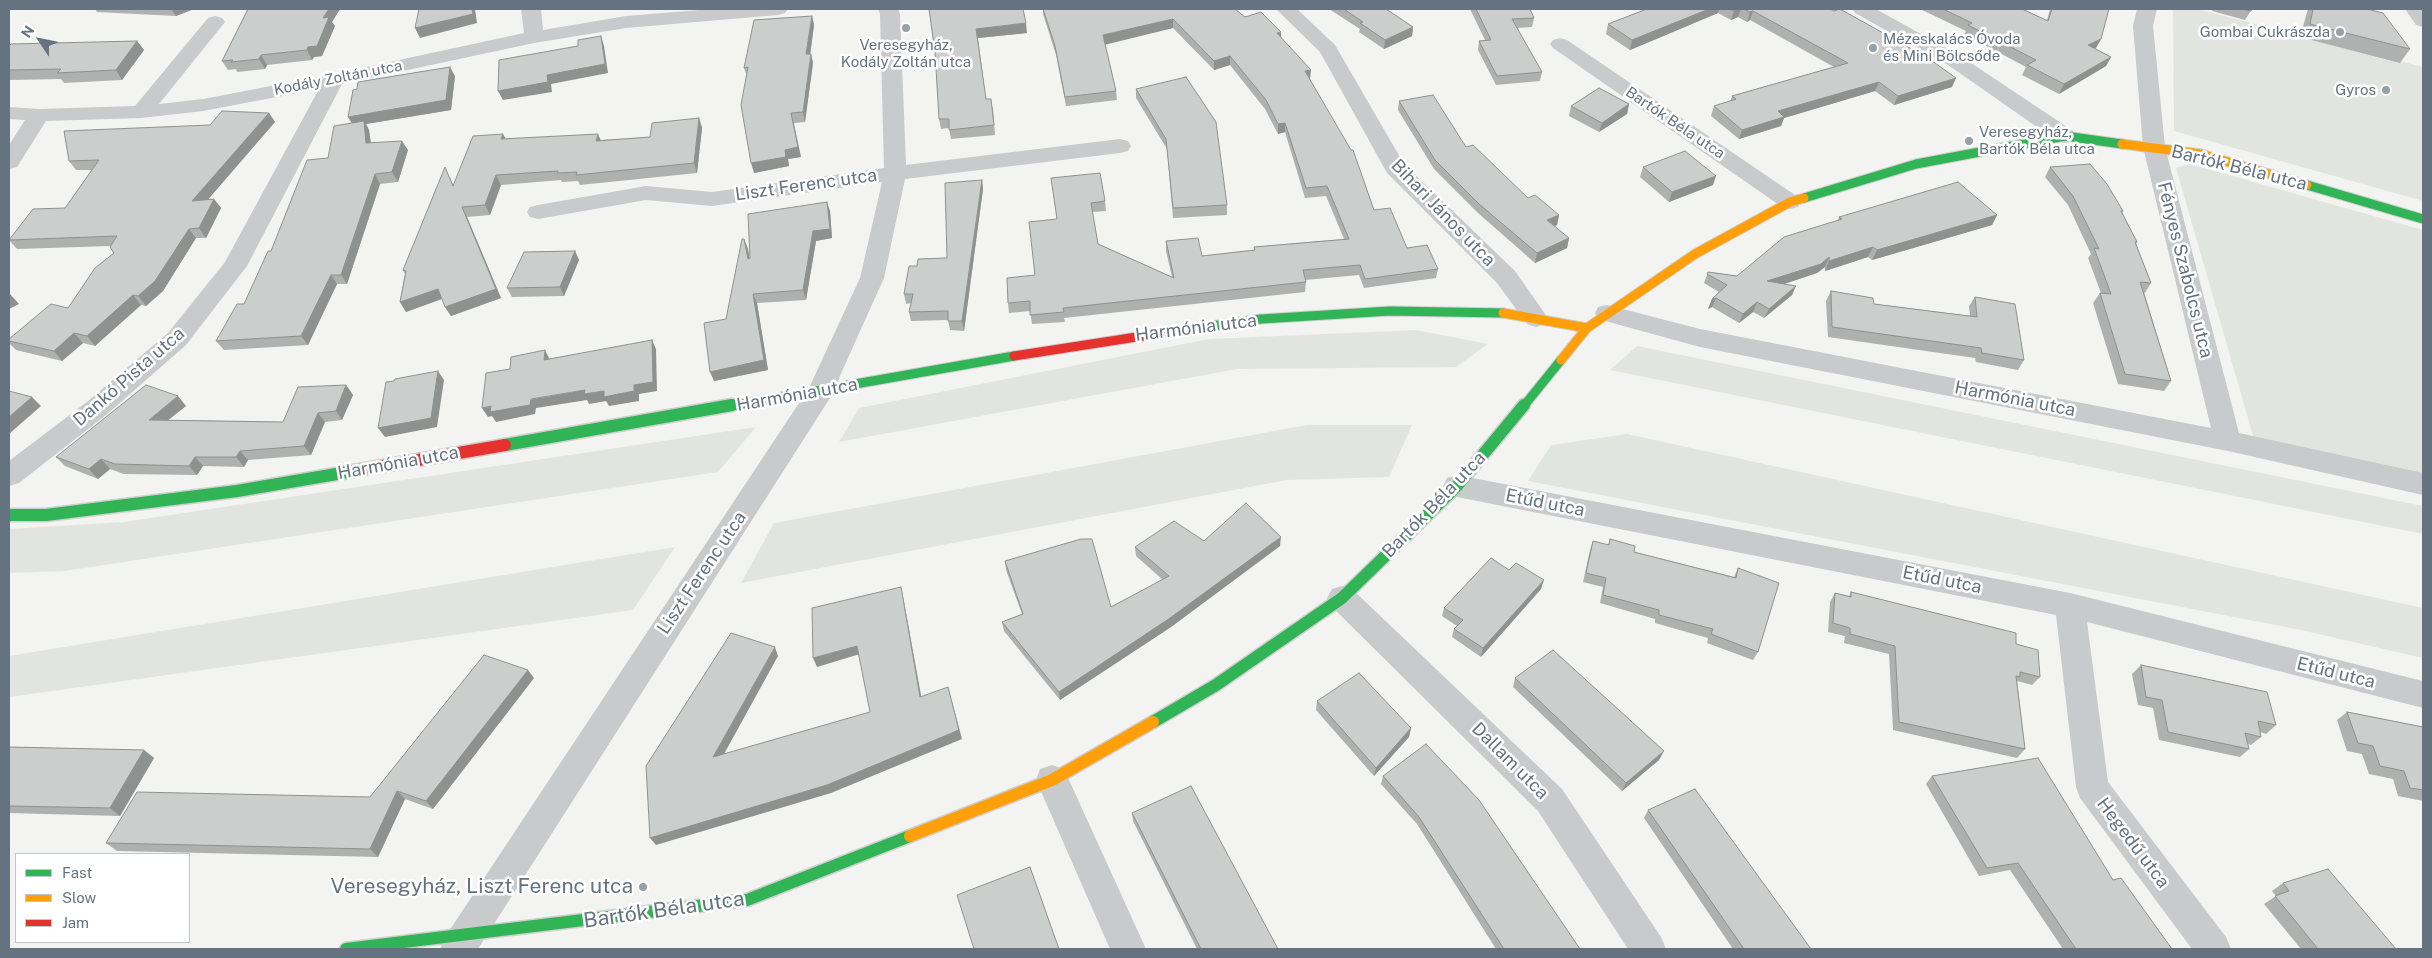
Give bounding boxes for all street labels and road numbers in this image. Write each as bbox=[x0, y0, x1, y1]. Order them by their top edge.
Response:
street label: Kodály Zoltán utca bbox=[272, 57, 404, 99]
street label: Bartók Béla utca bbox=[1622, 83, 1728, 163]
street label: Bartók Béla utca bbox=[2169, 141, 2309, 195]
street label: Bihari János utca bbox=[1386, 155, 1500, 271]
street label: Liszt Ferenc utca bbox=[734, 164, 878, 206]
street label: Fényes Szabolcs utca bbox=[2153, 180, 2217, 360]
street label: Harmónia utca bbox=[1134, 310, 1258, 346]
street label: Dankó Pista utca bbox=[69, 323, 189, 431]
street label: Harmónia utca bbox=[735, 374, 859, 416]
street label: Harmónia utca bbox=[1953, 377, 2077, 421]
street label: Harmónia utca bbox=[336, 442, 460, 484]
street label: Bartók Béla utca bbox=[1378, 447, 1490, 563]
street label: Etűd utca bbox=[1504, 485, 1586, 521]
street label: Liszt Ferenc utca bbox=[653, 508, 751, 638]
street label: Etűd utca bbox=[1901, 562, 1983, 598]
street label: Etűd utca bbox=[2295, 653, 2377, 693]
street label: Dallam utca bbox=[1467, 718, 1553, 804]
street label: Hegedű utca bbox=[2092, 794, 2174, 892]
street label: Bartók Béla utca bbox=[582, 886, 746, 934]

